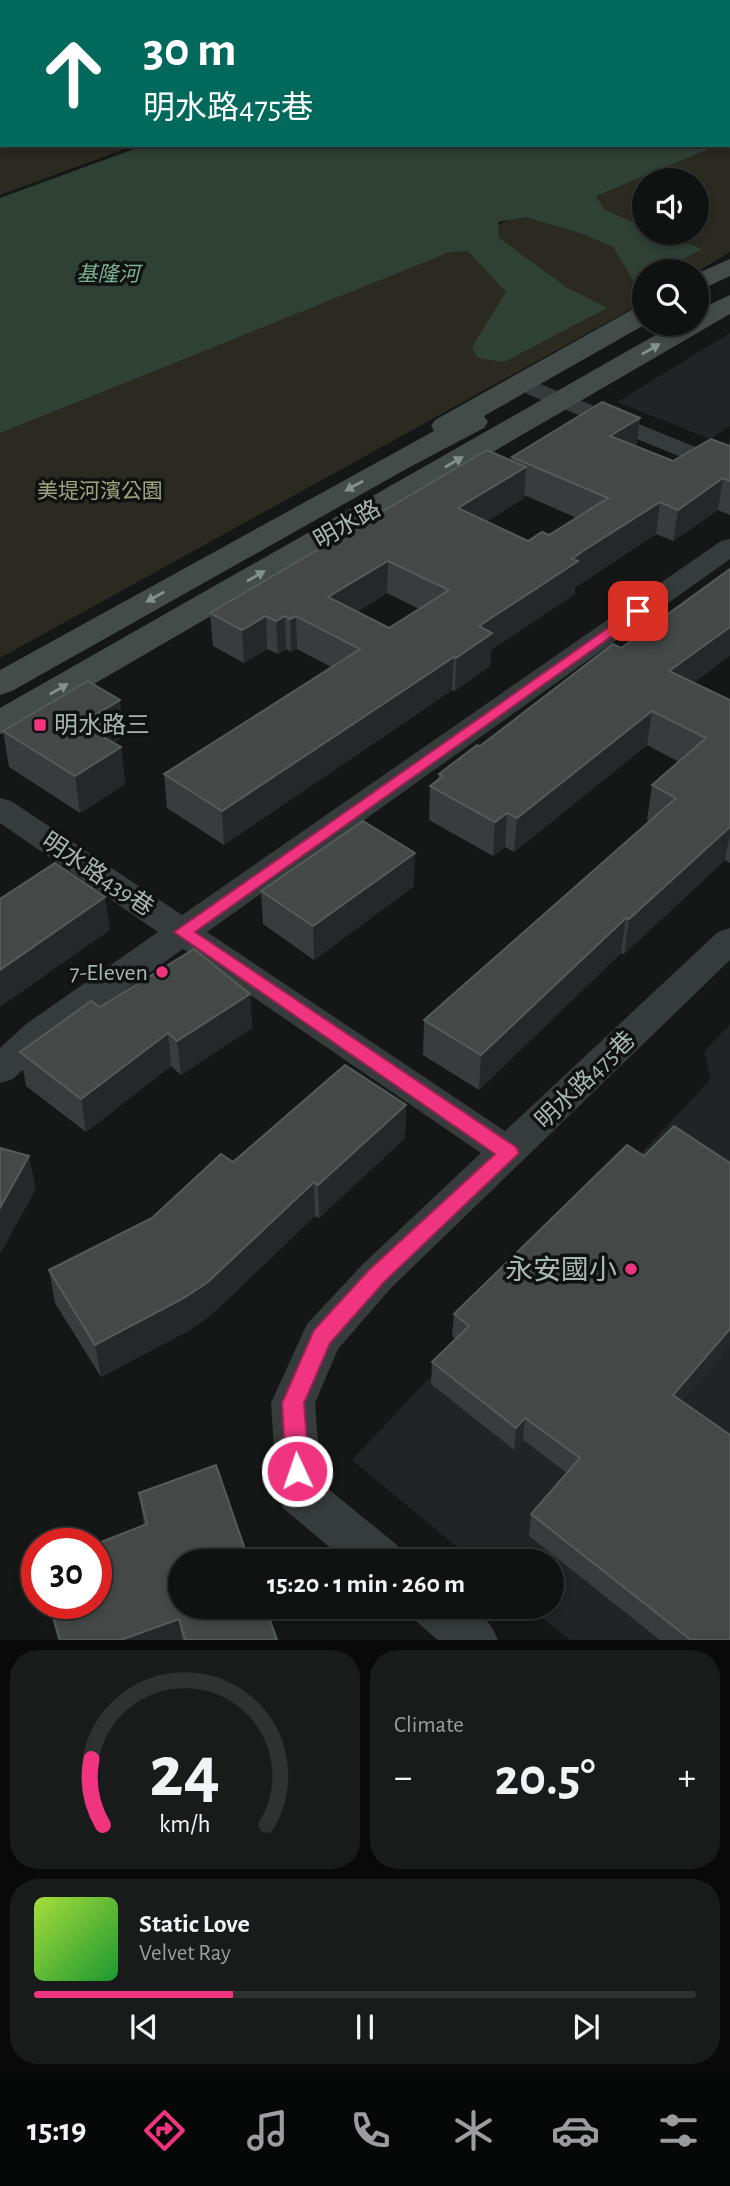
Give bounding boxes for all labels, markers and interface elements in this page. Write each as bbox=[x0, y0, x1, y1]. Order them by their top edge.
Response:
text: 30 m bbox=[143, 26, 237, 75]
icon: ahead bbox=[28, 28, 119, 119]
text: 明水路475巷 bbox=[143, 92, 313, 124]
map controls bbox=[632, 168, 709, 336]
button: sound bbox=[632, 168, 709, 245]
button: search bbox=[632, 259, 709, 336]
water label: 基隆河 bbox=[77, 263, 143, 285]
one-way arrow bbox=[641, 342, 660, 355]
one-way arrow bbox=[444, 456, 463, 469]
park label: 美堤河濱公園 bbox=[37, 480, 163, 502]
one-way arrow bbox=[344, 480, 363, 492]
street label: 明水路 bbox=[309, 495, 385, 553]
one-way arrow bbox=[247, 570, 266, 582]
pin bbox=[608, 581, 668, 641]
one-way arrow bbox=[146, 591, 165, 603]
icon: arrive bbox=[619, 592, 657, 630]
one-way arrow bbox=[50, 683, 69, 695]
place label: 明水路三 bbox=[54, 712, 150, 738]
marker: 明水路三 bbox=[32, 717, 48, 733]
street label: 明水路439巷 bbox=[37, 827, 159, 921]
place label: 7-Eleven bbox=[70, 961, 148, 985]
marker: 7-Eleven bbox=[154, 964, 170, 980]
street label: 明水路475巷 bbox=[530, 1026, 640, 1134]
place label: 永安國小 bbox=[505, 1255, 617, 1285]
marker: 永安國小 bbox=[623, 1261, 639, 1277]
position arrow bbox=[260, 1434, 334, 1508]
speed limit sign: 30 bbox=[21, 1528, 112, 1619]
text: 15:20 · 1 min · 260 m bbox=[267, 1571, 465, 1597]
text: Climate bbox=[394, 1714, 464, 1737]
text: 24 bbox=[150, 1738, 220, 1811]
text: 20.5° bbox=[494, 1752, 596, 1804]
text: − bbox=[394, 1759, 412, 1797]
text: + bbox=[678, 1759, 696, 1797]
text: km/h bbox=[159, 1812, 211, 1837]
text: Static Love bbox=[139, 1911, 250, 1937]
text: Velvet Ray bbox=[139, 1942, 231, 1965]
icon: previous bbox=[125, 2008, 163, 2046]
icon: pause bbox=[346, 2008, 384, 2046]
icon: next bbox=[567, 2008, 605, 2046]
icon: directions bbox=[140, 2106, 189, 2155]
icon: music bbox=[243, 2106, 292, 2155]
icon: phone bbox=[346, 2106, 395, 2155]
icon: climate bbox=[449, 2106, 498, 2155]
icon: car bbox=[551, 2106, 600, 2155]
icon: filters bbox=[654, 2106, 703, 2155]
text: 15:19 bbox=[27, 2114, 87, 2146]

